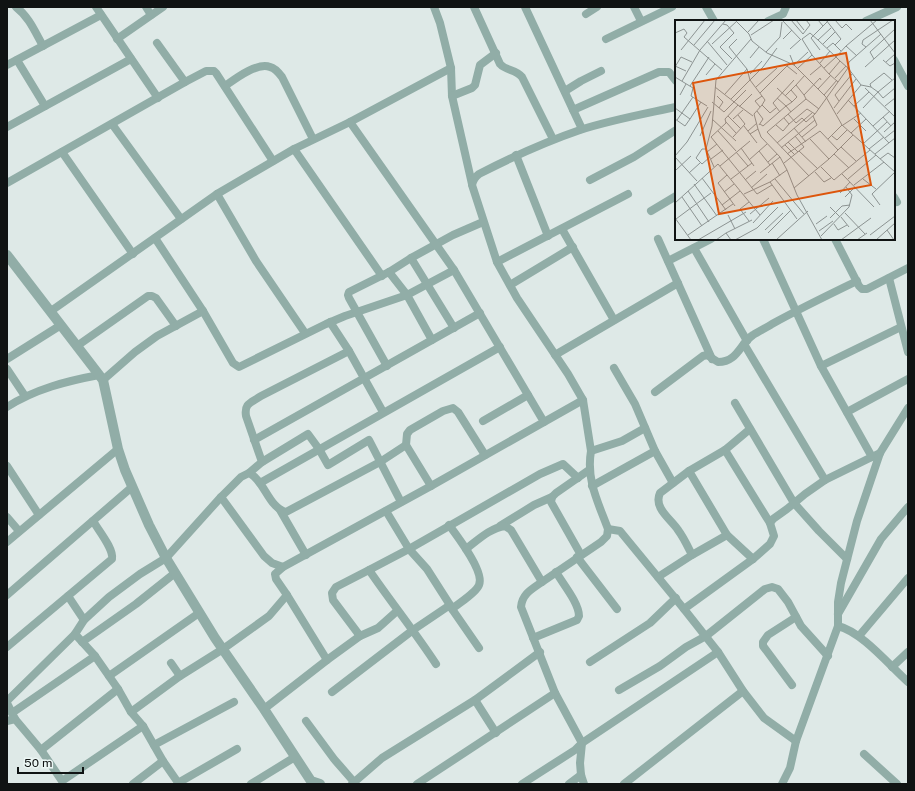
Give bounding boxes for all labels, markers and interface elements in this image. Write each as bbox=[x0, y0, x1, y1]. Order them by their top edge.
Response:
inset map bbox=[675, 20, 895, 240]
scale bar bbox=[18, 749, 83, 775]
text: 50 m bbox=[24, 756, 52, 770]

